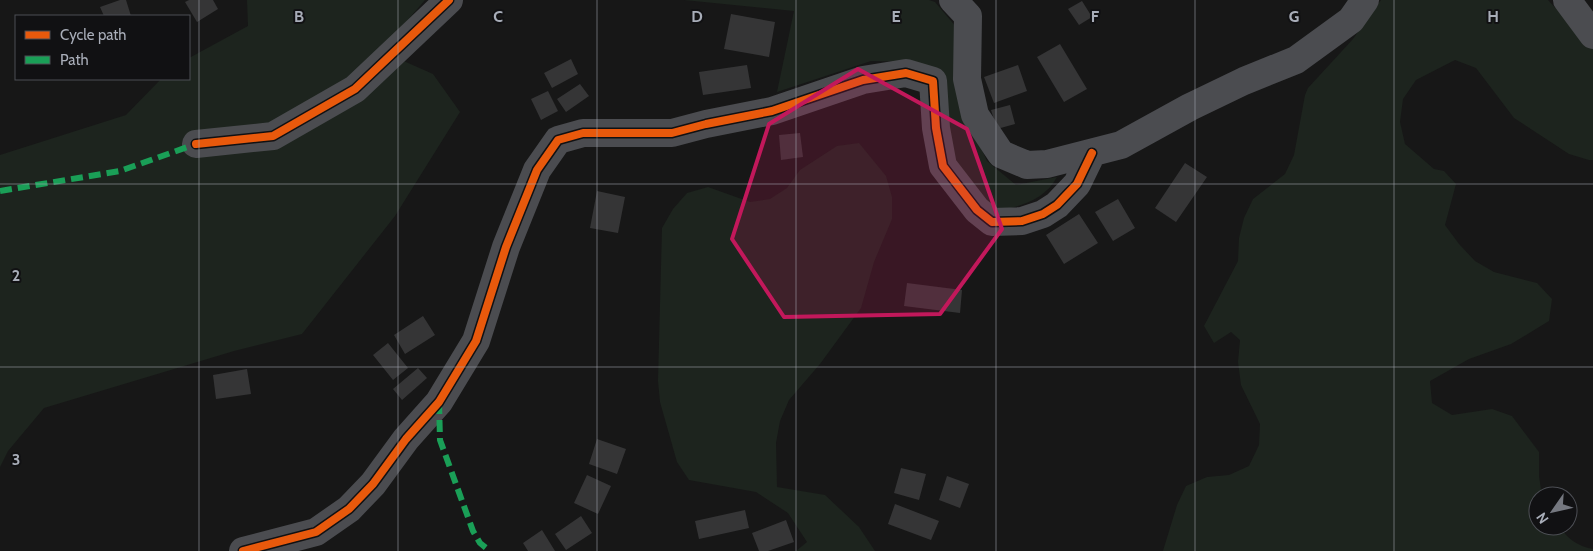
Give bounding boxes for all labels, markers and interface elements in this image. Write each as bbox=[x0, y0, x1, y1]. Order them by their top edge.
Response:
text: B bbox=[294, 7, 304, 26]
text: C bbox=[493, 7, 503, 26]
text: D bbox=[691, 7, 703, 26]
text: E bbox=[891, 7, 901, 26]
text: F bbox=[1091, 7, 1100, 26]
text: G bbox=[1289, 7, 1299, 26]
text: H bbox=[1487, 7, 1499, 26]
legend bbox=[15, 15, 190, 80]
text: Cycle path bbox=[60, 26, 126, 44]
text: Path bbox=[60, 51, 89, 69]
text: 2 bbox=[12, 266, 20, 285]
text: 3 bbox=[12, 450, 20, 469]
north arrow bbox=[1528, 486, 1578, 536]
text: N bbox=[1532, 509, 1552, 527]

